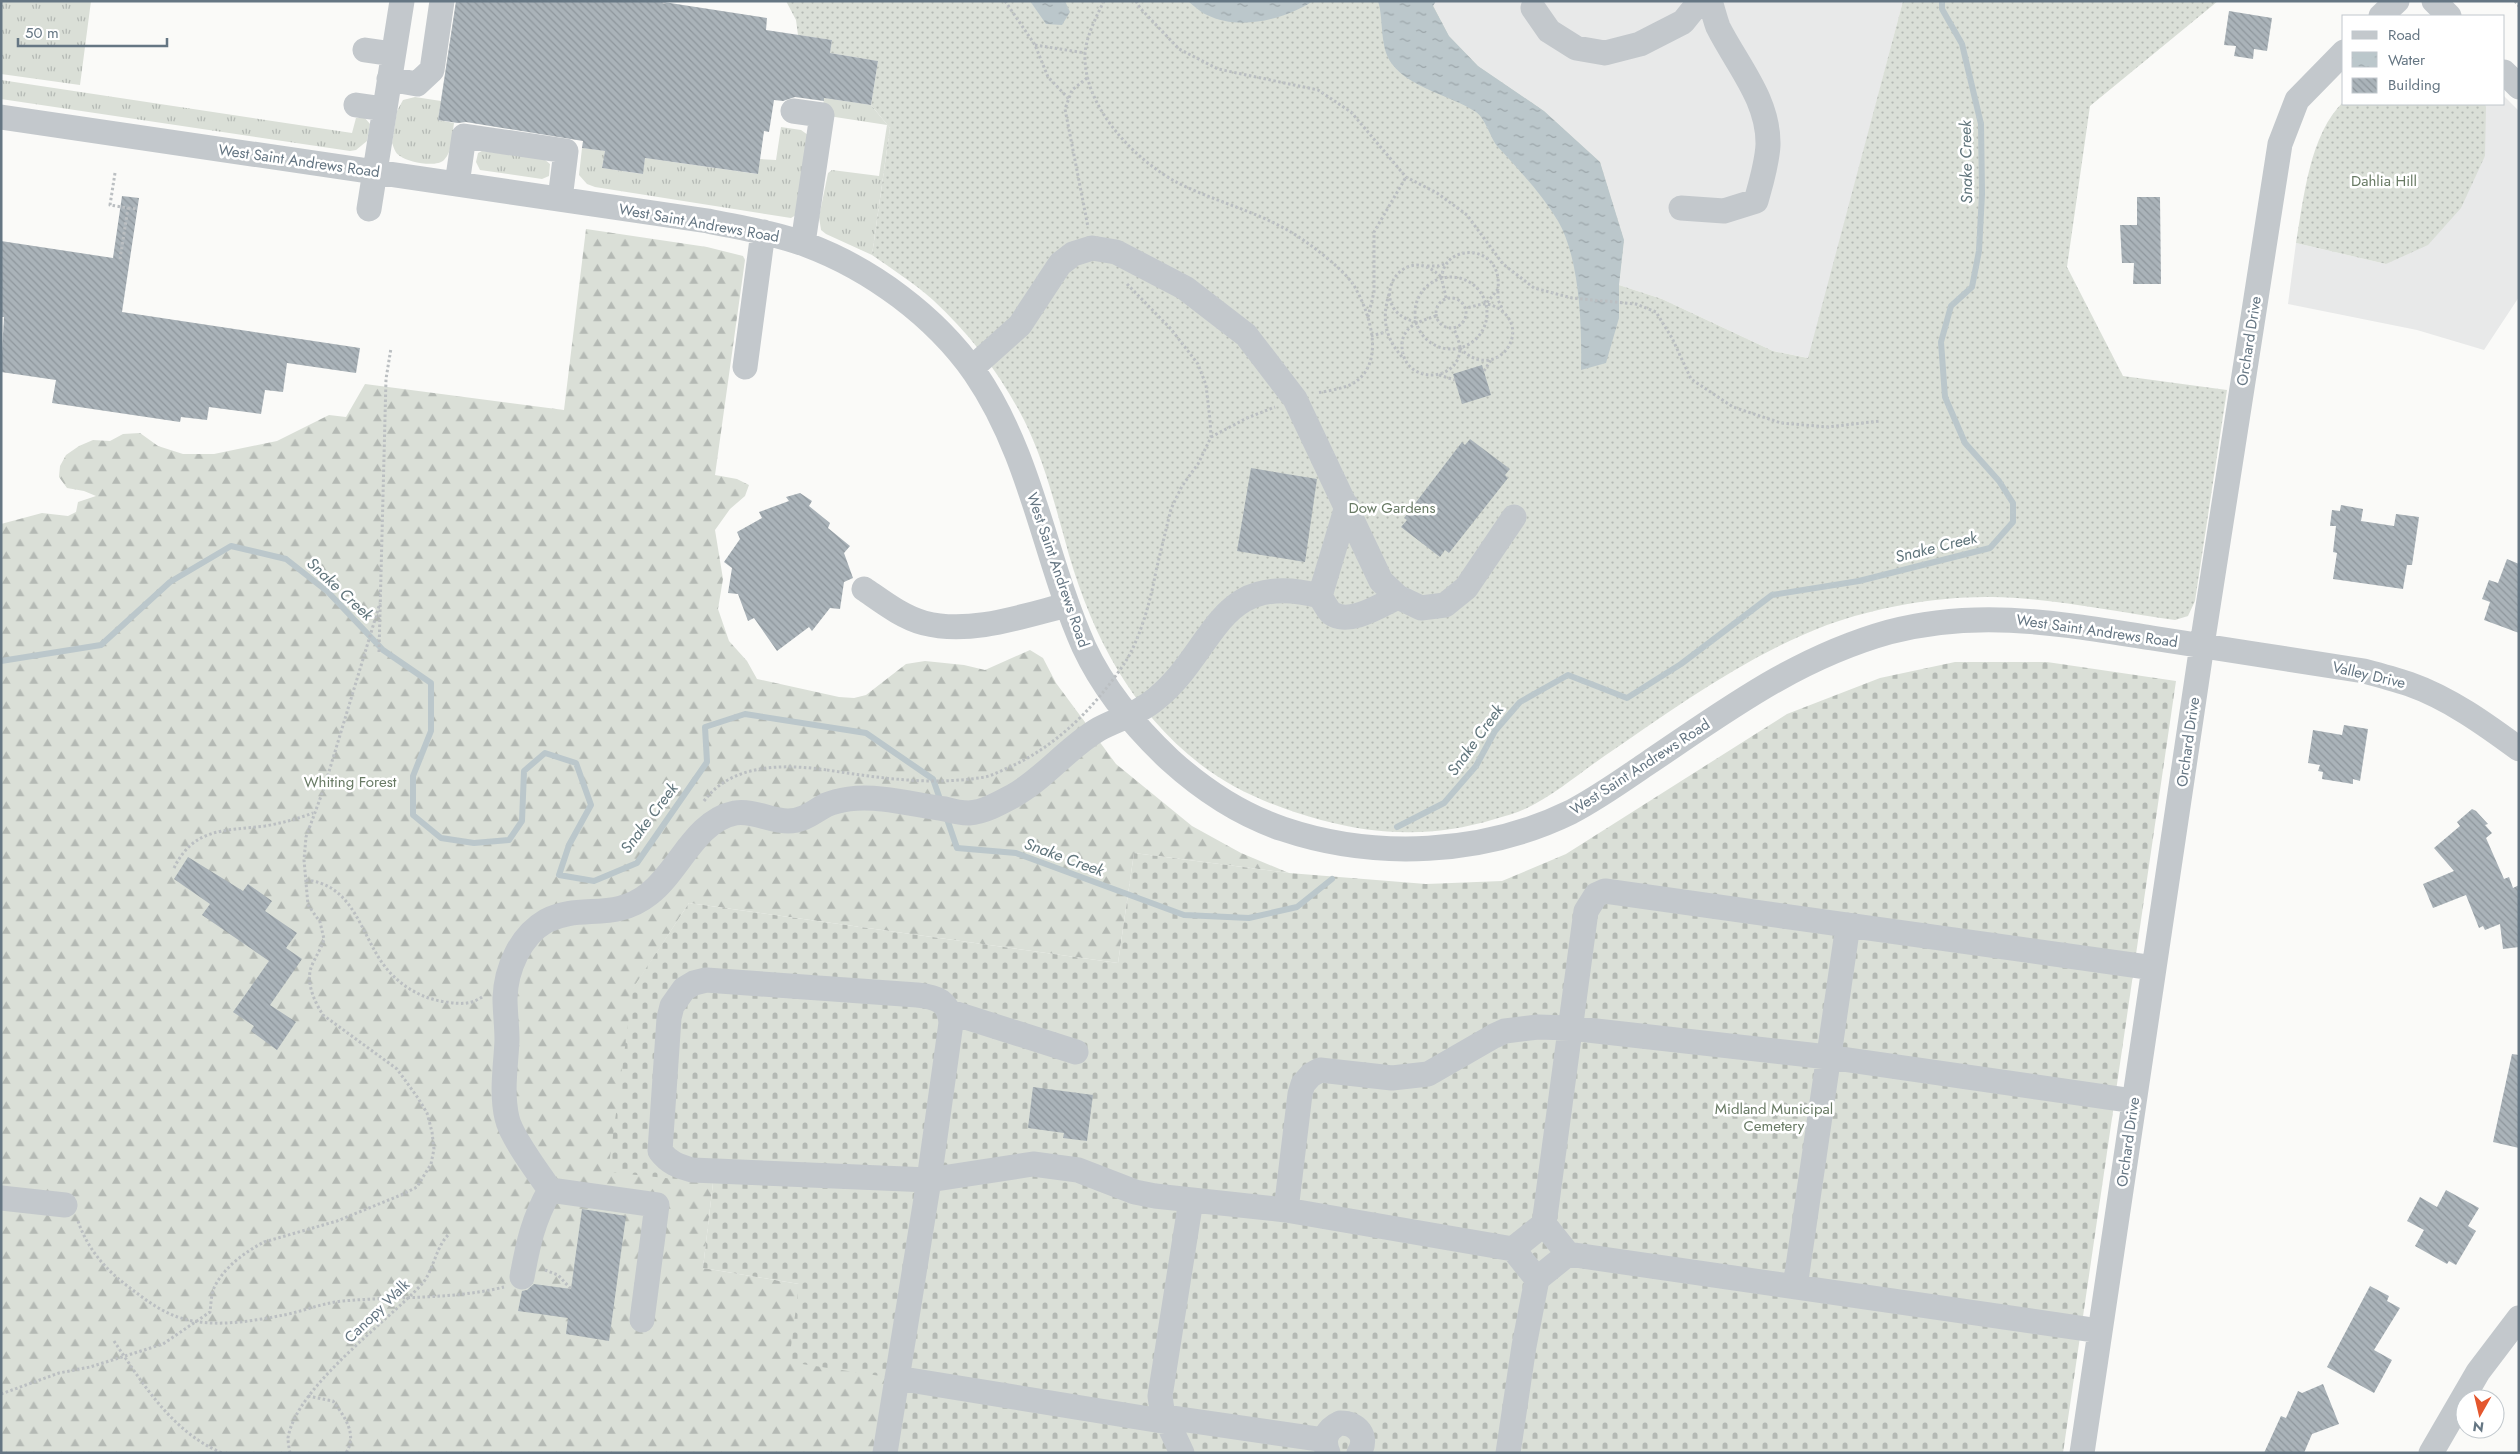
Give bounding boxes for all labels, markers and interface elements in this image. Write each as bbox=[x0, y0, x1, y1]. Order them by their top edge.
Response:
scale bar bbox=[18, 15, 166, 47]
legend bbox=[2342, 15, 2505, 105]
text: 50 m bbox=[25, 22, 59, 44]
text: Road bbox=[2388, 24, 2420, 46]
text: Water bbox=[2388, 49, 2426, 71]
text: Building bbox=[2388, 74, 2440, 96]
water label: Snake Creek bbox=[1954, 119, 1978, 204]
street label: West Saint Andrews Road bbox=[217, 139, 381, 183]
park label: Dahlia Hill bbox=[2351, 170, 2417, 192]
street label: West Saint Andrews Road bbox=[617, 198, 781, 248]
street label: Orchard Drive bbox=[2231, 294, 2267, 387]
street label: West Saint Andrews Road bbox=[1021, 490, 1095, 650]
park label: Dow Gardens bbox=[1348, 497, 1436, 519]
water label: Snake Creek bbox=[1893, 525, 1980, 568]
water label: Snake Creek bbox=[302, 552, 379, 627]
street label: West Saint Andrews Road bbox=[2015, 609, 2179, 653]
street label: Valley Drive bbox=[2330, 656, 2408, 694]
street label: Orchard Drive bbox=[2171, 695, 2205, 788]
water label: Snake Creek bbox=[1441, 699, 1510, 781]
street label: West Saint Andrews Road bbox=[1566, 713, 1714, 821]
park label: Whiting Forest bbox=[304, 771, 397, 793]
water label: Snake Creek bbox=[615, 777, 684, 858]
water label: Snake Creek bbox=[1021, 832, 1108, 882]
street label: Orchard Drive bbox=[2111, 1095, 2145, 1188]
park label: Midland Municipal Cemetery bbox=[1715, 1098, 1833, 1137]
street label: Canopy Walk bbox=[339, 1274, 415, 1348]
north arrow bbox=[2455, 1389, 2505, 1439]
text: N bbox=[2471, 1416, 2485, 1438]

